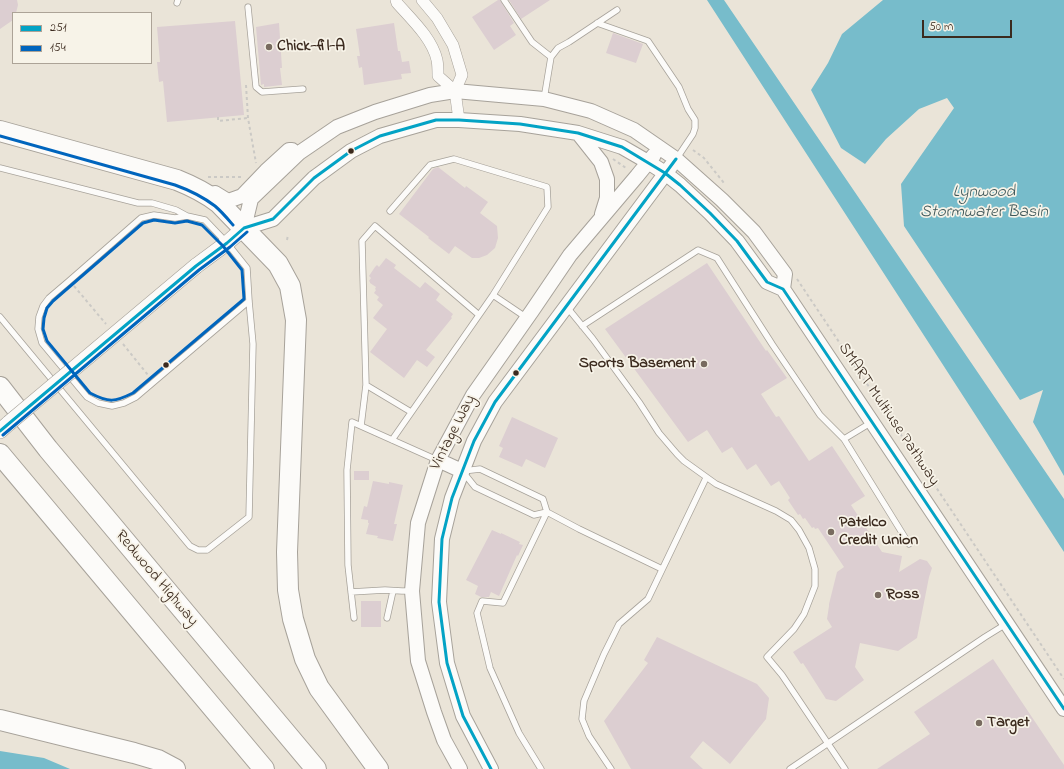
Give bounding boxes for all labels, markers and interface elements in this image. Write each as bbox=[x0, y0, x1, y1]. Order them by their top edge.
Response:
legend bbox=[12, 12, 152, 64]
scale bar bbox=[924, 12, 1014, 38]
text: 50 m bbox=[929, 18, 953, 36]
text: 251 bbox=[50, 19, 67, 37]
place label: Chick-fil-A bbox=[277, 37, 345, 57]
text: 154 bbox=[50, 39, 66, 57]
marker: Chick-fil-A bbox=[264, 42, 274, 52]
unlabelled marker bbox=[346, 146, 356, 156]
water label: Lynwood Stormwater Basin bbox=[920, 183, 1048, 223]
street label: SMART Multiuse Pathway bbox=[833, 340, 943, 490]
place label: Sports Basement bbox=[579, 354, 696, 374]
marker: Sports Basement bbox=[699, 359, 709, 369]
unlabelled marker bbox=[161, 360, 171, 370]
unlabelled marker bbox=[511, 368, 521, 378]
street label: Vintage Way bbox=[427, 392, 481, 474]
place label: Patelco Credit Union bbox=[839, 513, 918, 551]
street label: Redwood Highway bbox=[110, 527, 202, 631]
marker: Patelco Credit Union bbox=[826, 527, 836, 537]
place label: Ross bbox=[886, 585, 919, 605]
marker: Ross bbox=[873, 590, 883, 600]
place label: Target bbox=[987, 713, 1030, 733]
marker: Target bbox=[974, 718, 984, 728]

